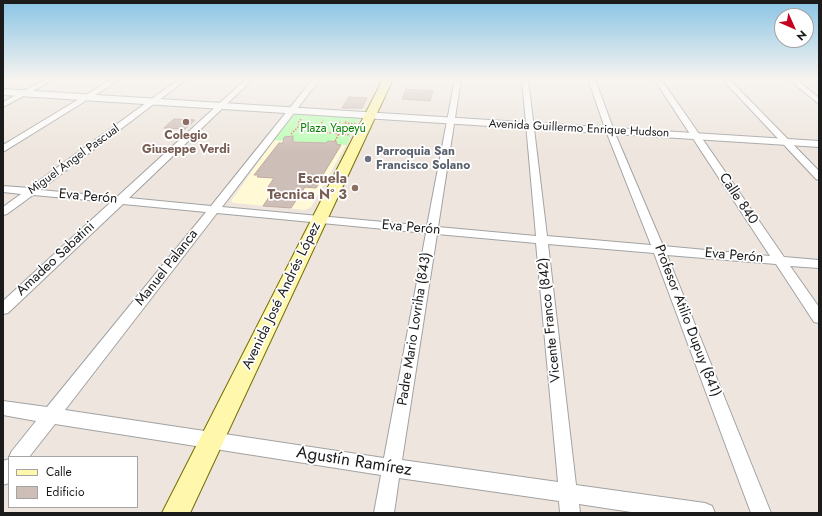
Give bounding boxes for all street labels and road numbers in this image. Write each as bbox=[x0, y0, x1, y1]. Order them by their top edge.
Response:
street label: Avenida Guillermo Enrique Hudson bbox=[488, 117, 670, 141]
street label: Miguel Ángel Pascual bbox=[25, 122, 123, 198]
street label: Calle 840 bbox=[715, 170, 761, 228]
street label: Eva Perón bbox=[58, 186, 118, 208]
street label: Eva Perón bbox=[381, 217, 441, 239]
street label: Amadeo Sabatini bbox=[13, 218, 99, 300]
street label: Avenida José Andrés López bbox=[239, 220, 325, 372]
street label: Manuel Palanca bbox=[132, 227, 202, 309]
street label: Profesor Atilio Dupuy (841) bbox=[650, 243, 724, 399]
street label: Eva Perón bbox=[704, 245, 764, 267]
street label: Padre Mario Lovriha (843) bbox=[395, 251, 435, 407]
street label: Vicente Franco (842) bbox=[535, 257, 565, 383]
street label: Agustín Ramírez bbox=[295, 443, 413, 481]

